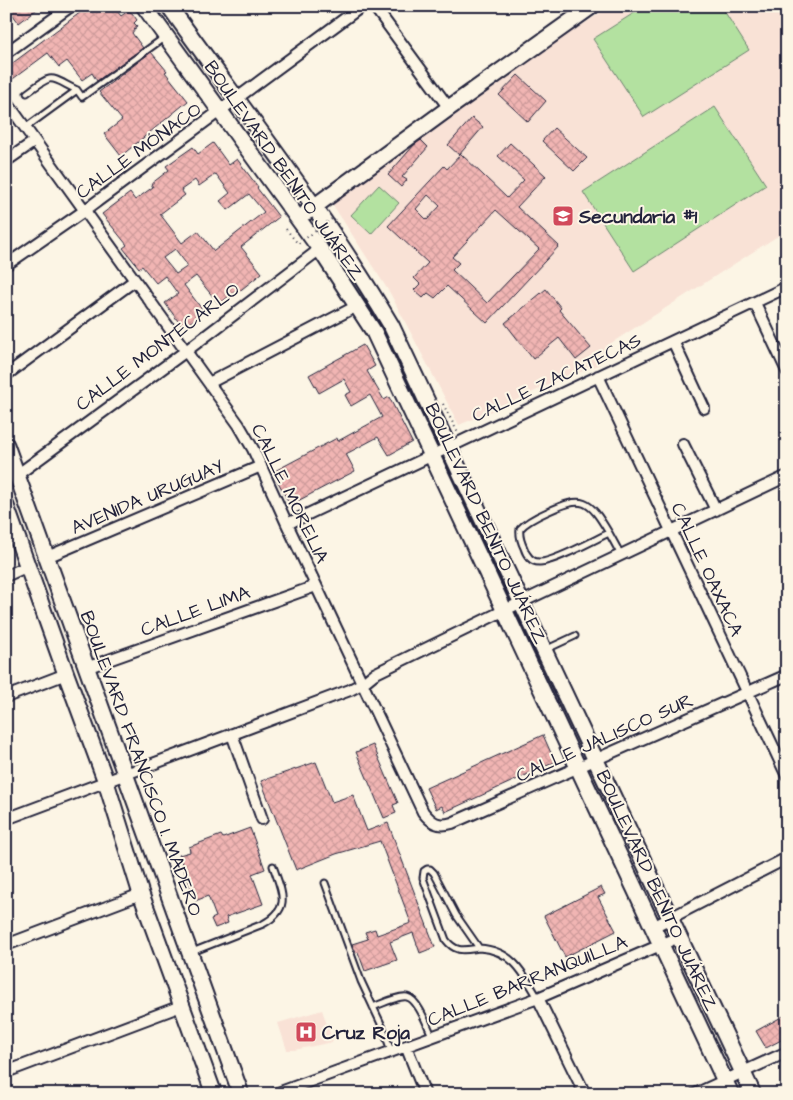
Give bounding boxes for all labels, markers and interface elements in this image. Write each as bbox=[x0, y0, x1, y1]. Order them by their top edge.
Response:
street label: BOULEVARD BENITO JUÁREZ bbox=[197, 55, 370, 286]
street label: CALLE MÓNACO bbox=[70, 96, 208, 206]
school or university icon: Secundaria #1 bbox=[551, 204, 575, 228]
place label: Secundaria #1 bbox=[578, 204, 698, 231]
street label: CALLE MONTECARLO bbox=[70, 276, 246, 418]
street label: CALLE ZACATECAS bbox=[467, 327, 646, 430]
street label: BOULEVARD BENITO JUÁREZ bbox=[418, 399, 554, 649]
street label: CALLE MORELIA bbox=[244, 419, 335, 568]
street label: AVENIDA URUGUAY bbox=[67, 453, 228, 542]
street label: CALLE OAXACA bbox=[664, 498, 749, 641]
street label: CALLE LIMA bbox=[137, 579, 254, 644]
street label: BOULEVARD FRANCISCO I. MADERO bbox=[73, 607, 209, 920]
street label: CALLE JALISCO SUR bbox=[512, 687, 698, 790]
street label: BOULEVARD BENITO JUÁREZ bbox=[589, 766, 725, 1016]
street label: CALLE BARRANQUILLA bbox=[424, 929, 631, 1034]
hospital icon: Cruz Roja bbox=[294, 1020, 318, 1044]
place label: Cruz Roja bbox=[322, 1020, 410, 1047]

